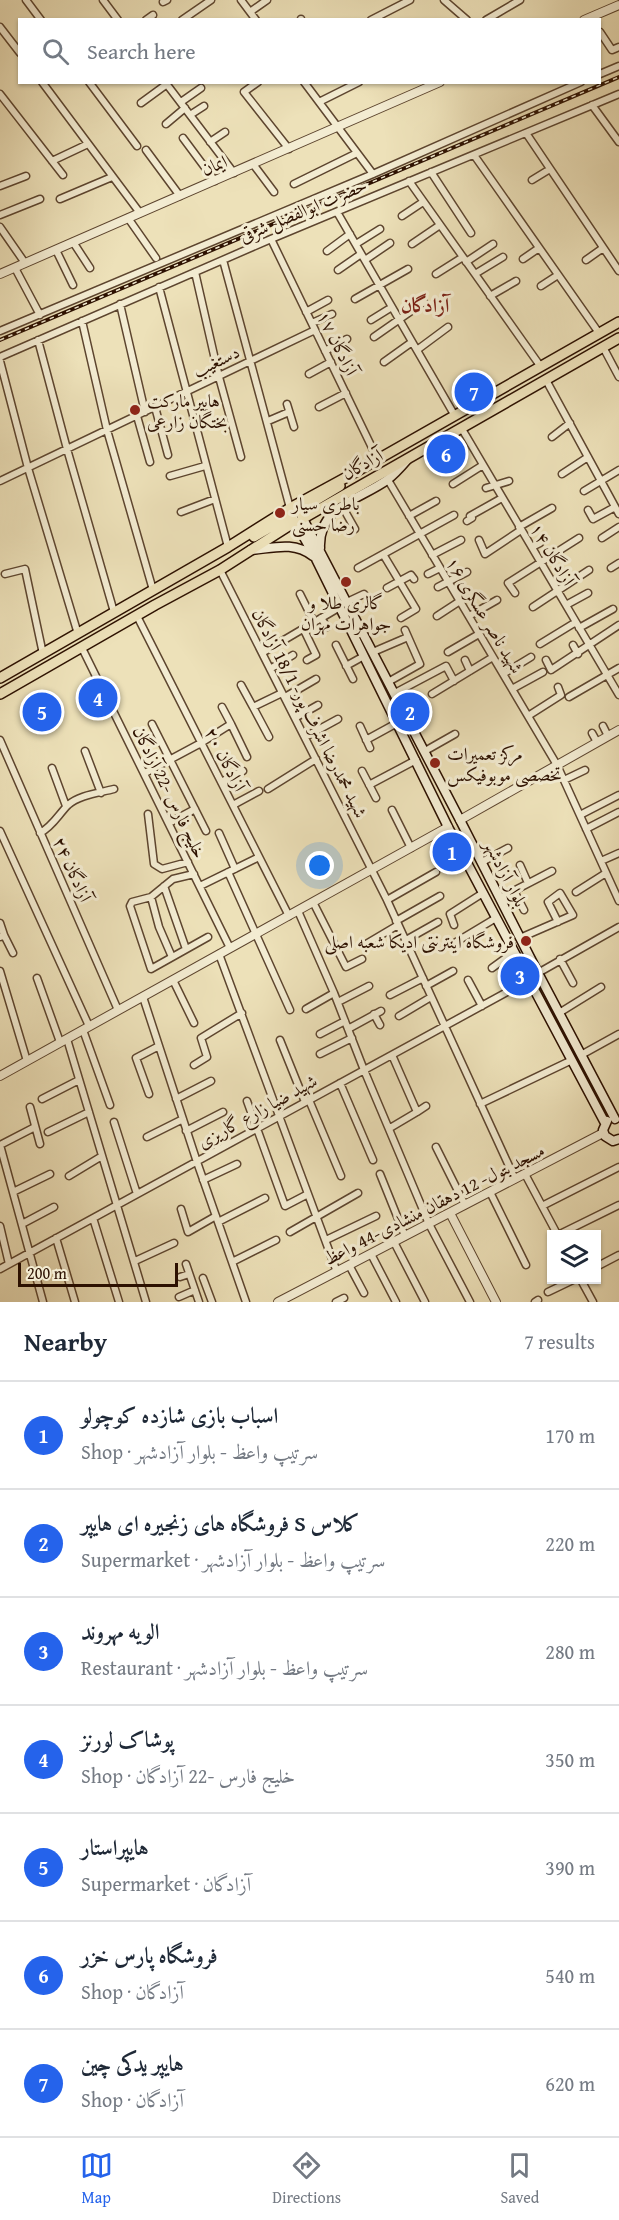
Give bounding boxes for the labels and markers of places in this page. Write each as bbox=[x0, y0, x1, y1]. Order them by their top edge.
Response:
pin: 7 bbox=[454, 370, 494, 414]
place label: هاپیر مارکت بختگان زارعی bbox=[147, 387, 228, 435]
marker: هاپیر مارکت بختگان زارعی bbox=[128, 403, 142, 417]
pin: 6 bbox=[426, 432, 466, 476]
place label: باطری سیار رضا حسنی bbox=[290, 490, 360, 538]
marker: باطری سیار رضا حسنی bbox=[273, 506, 287, 520]
marker: گالری طلا و جواهرات مهران bbox=[339, 575, 353, 589]
place label: گالری طلا و جواهرات مهران bbox=[301, 589, 391, 637]
pin: 4 bbox=[78, 676, 118, 720]
pin: 5 bbox=[22, 690, 62, 734]
pin: 2 bbox=[390, 690, 430, 734]
place label: مرکز تعمیرات تخصصی موبوفیکس bbox=[447, 740, 562, 788]
marker: مرکز تعمیرات تخصصی موبوفیکس bbox=[428, 756, 442, 770]
pin: 1 bbox=[432, 830, 472, 874]
place label: فروشگاه اینترنتی ادیکا شعبه اصلی bbox=[325, 928, 514, 955]
marker: فروشگاه اینترنتی ادیکا شعبه اصلی bbox=[519, 934, 533, 948]
pin: 3 bbox=[500, 954, 540, 998]

